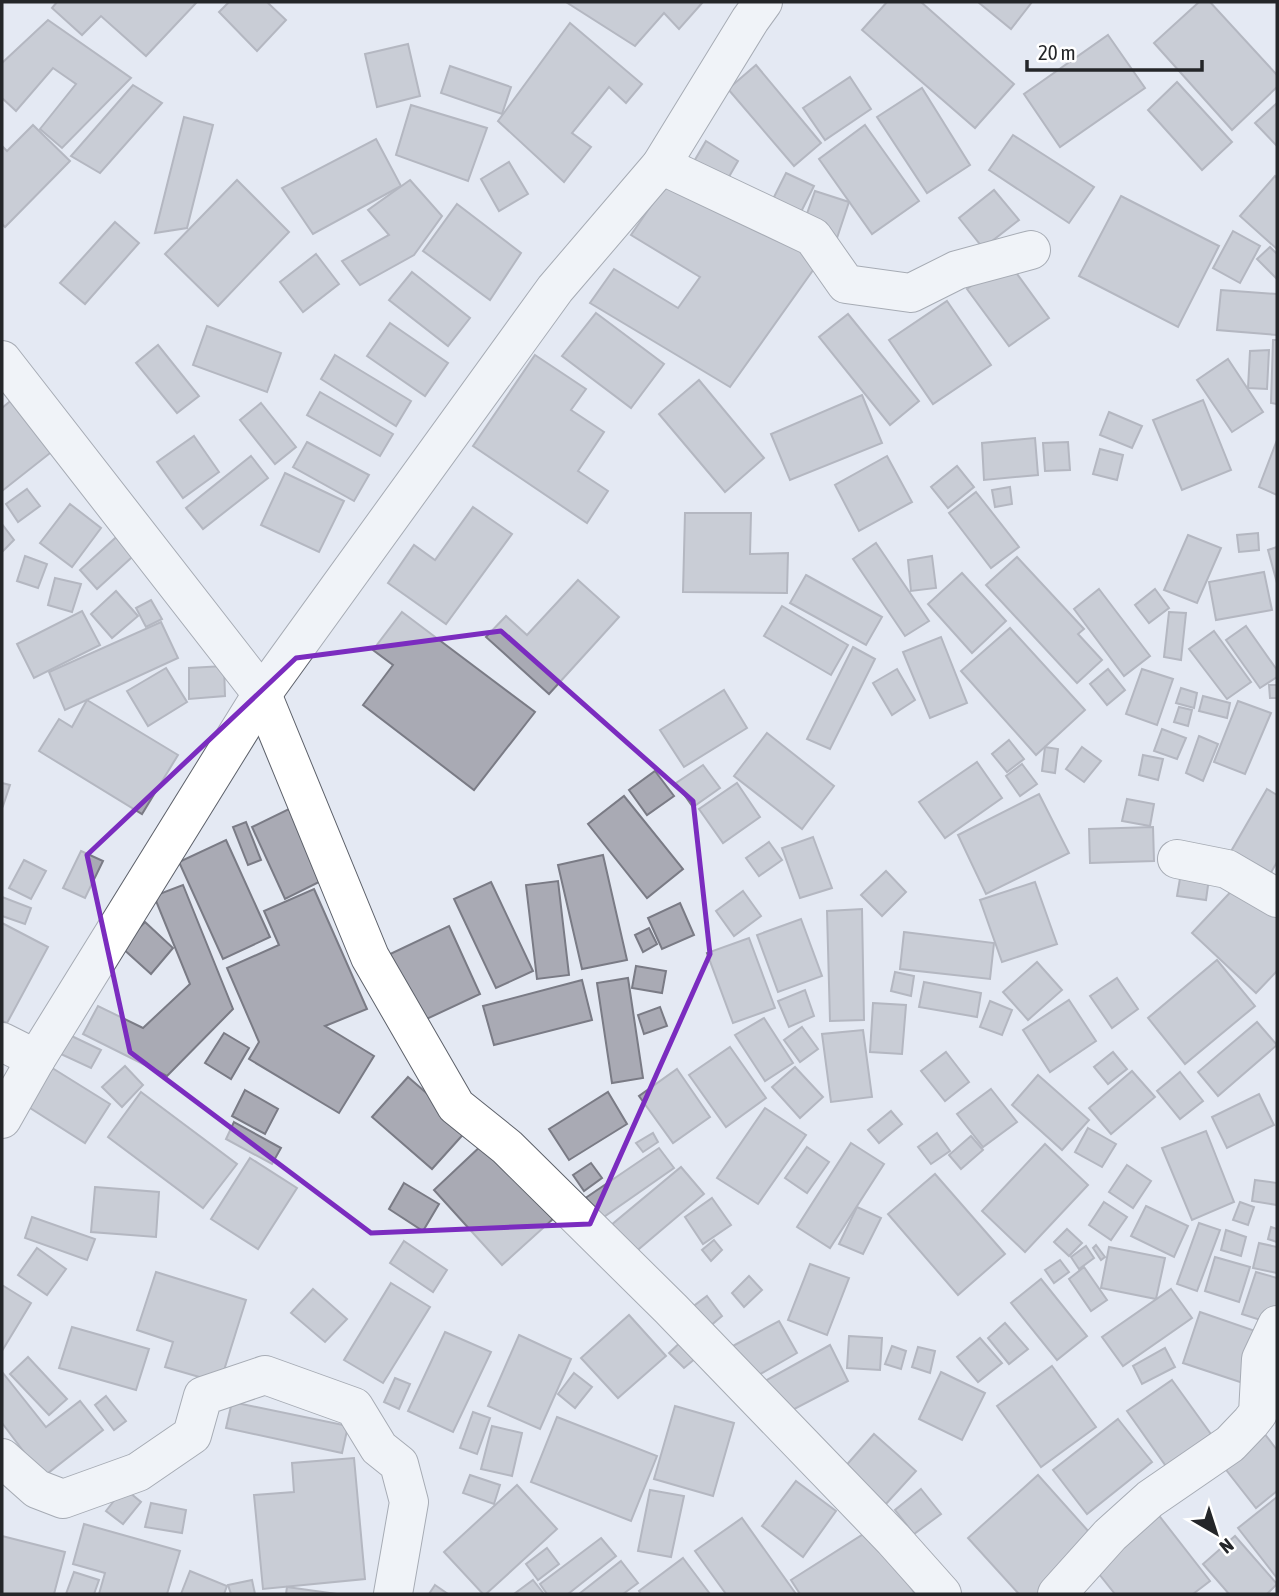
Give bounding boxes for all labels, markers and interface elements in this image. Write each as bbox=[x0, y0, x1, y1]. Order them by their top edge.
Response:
scale bar bbox=[1027, 28, 1202, 72]
text: 20 m bbox=[1038, 40, 1076, 64]
north arrow bbox=[1181, 1498, 1251, 1568]
text: N bbox=[1215, 1534, 1238, 1558]

